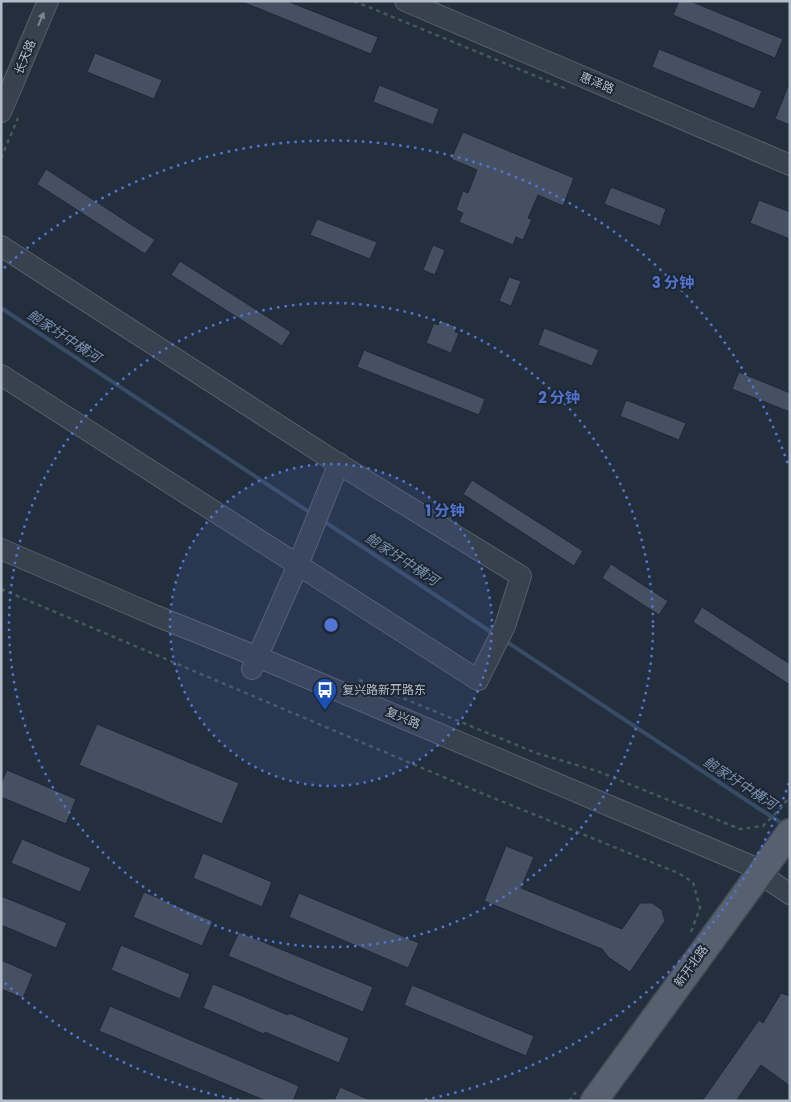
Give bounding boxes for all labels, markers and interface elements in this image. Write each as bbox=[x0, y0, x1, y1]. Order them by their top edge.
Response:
one-way arrow bbox=[37, 12, 45, 26]
street label: 长天路 bbox=[10, 37, 39, 77]
street label: 惠泽路 bbox=[577, 68, 617, 97]
text: 3 分钟 bbox=[652, 272, 694, 293]
water label: 鲍家圩中横河 bbox=[23, 305, 107, 369]
text: 2 分钟 bbox=[538, 387, 580, 408]
text: 1 分钟 bbox=[426, 500, 464, 521]
water label: 鲍家圩中横河 bbox=[361, 528, 445, 592]
centre of rings bbox=[322, 616, 340, 634]
bus stop icon: 复兴路新开路东 bbox=[312, 677, 338, 711]
place label: 复兴路新开路东 bbox=[342, 681, 426, 698]
street label: 复兴路 bbox=[383, 703, 423, 732]
water label: 鲍家圩中横河 bbox=[699, 752, 783, 816]
street label: 新开北路 bbox=[670, 941, 712, 990]

